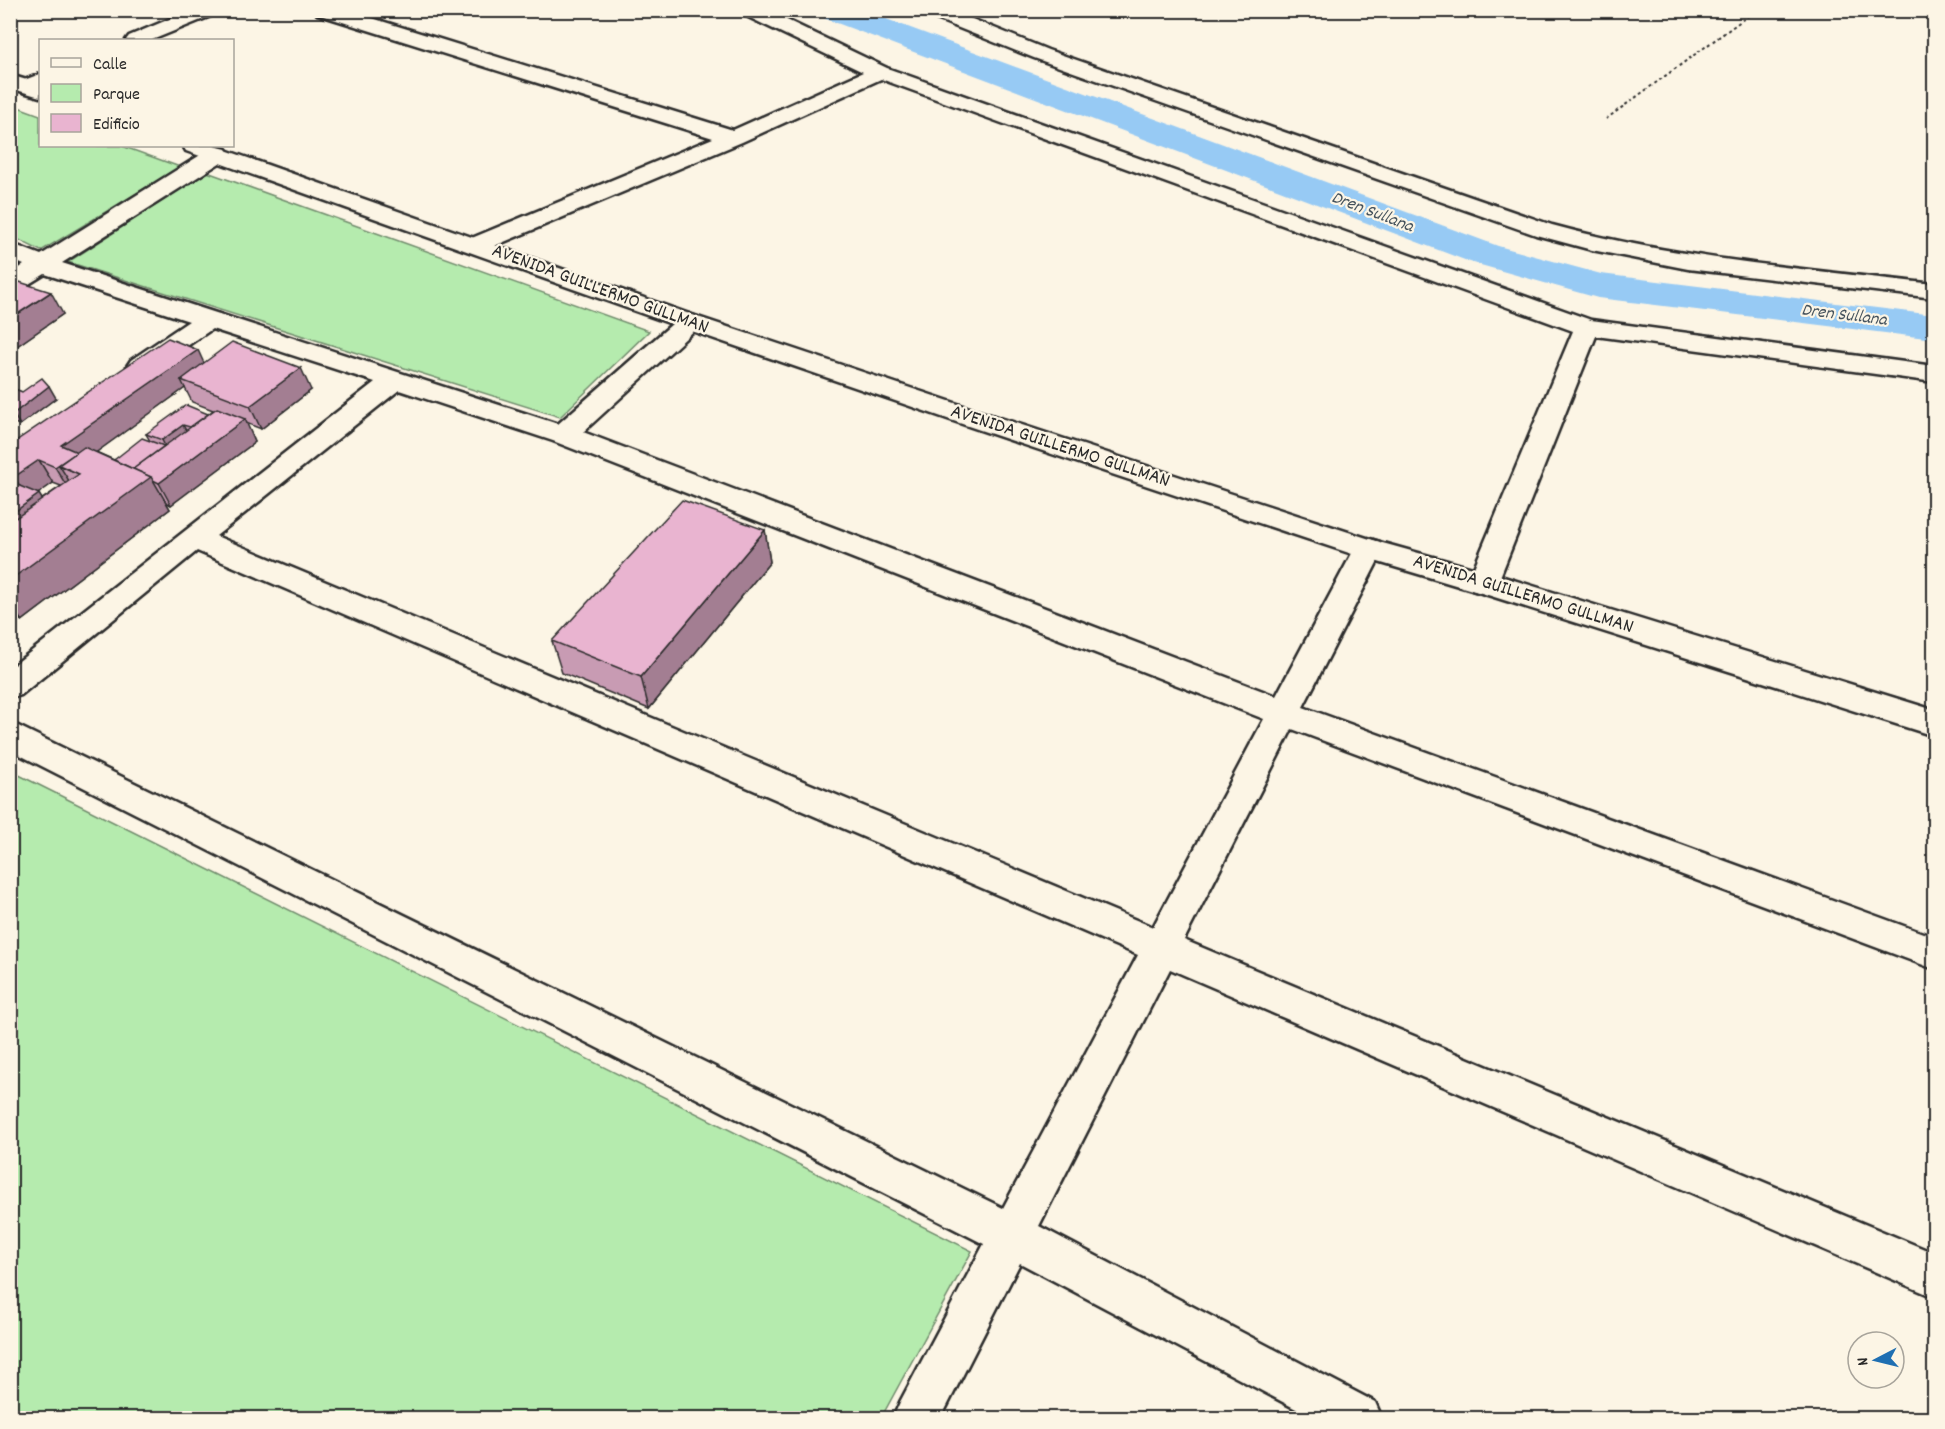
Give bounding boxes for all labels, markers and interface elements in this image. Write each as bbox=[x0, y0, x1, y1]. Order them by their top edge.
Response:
legend bbox=[39, 39, 234, 147]
text: Calle bbox=[93, 53, 127, 78]
text: Parque bbox=[93, 83, 140, 108]
text: Edificio bbox=[93, 113, 140, 138]
water label: Dren Sullana bbox=[1327, 186, 1418, 241]
street label: AVENIDA GUILLERMO GULLMAN bbox=[488, 238, 712, 342]
water label: Dren Sullana bbox=[1800, 298, 1890, 334]
street label: AVENIDA GUILLERMO GULLMAN bbox=[947, 398, 1173, 496]
street label: AVENIDA GUILLERMO GULLMAN bbox=[1409, 548, 1637, 642]
north arrow bbox=[1846, 1330, 1906, 1390]
text: N bbox=[1852, 1356, 1875, 1367]

